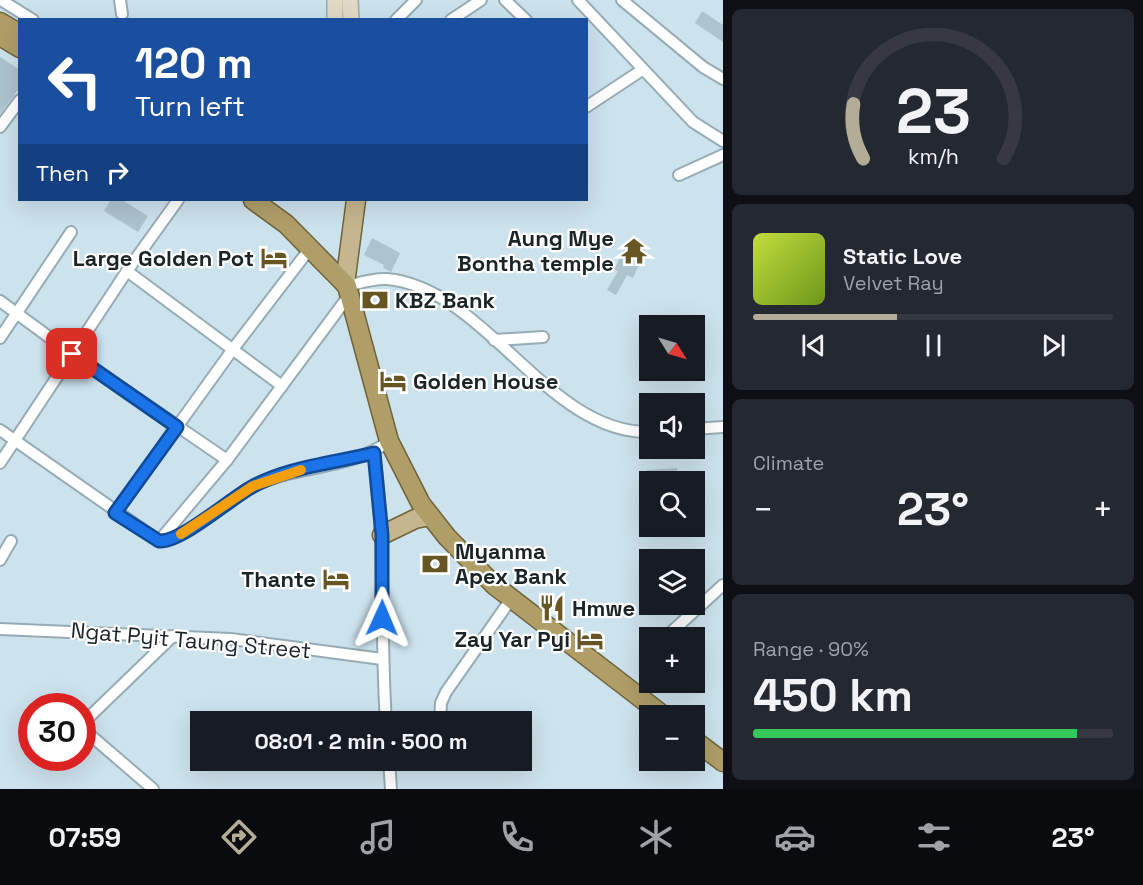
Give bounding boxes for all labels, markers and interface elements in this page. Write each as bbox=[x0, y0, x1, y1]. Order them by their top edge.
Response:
text: 120 m bbox=[135, 37, 253, 90]
icon: left bbox=[36, 42, 114, 120]
text: 23 bbox=[895, 72, 970, 151]
text: Turn left bbox=[135, 89, 245, 124]
text: km/h bbox=[907, 143, 959, 170]
icon: right bbox=[101, 156, 134, 189]
text: Then bbox=[36, 159, 89, 187]
place label: Aung Mye Bontha temple bbox=[457, 224, 614, 277]
temple icon: Aung Mye Bontha temple bbox=[619, 236, 649, 266]
text: Static Love bbox=[843, 242, 962, 270]
hotel icon: Large Golden Pot bbox=[259, 243, 289, 273]
place label: Large Golden Pot bbox=[73, 244, 254, 272]
text: Velvet Ray bbox=[843, 270, 944, 296]
bank icon: KBZ Bank bbox=[360, 285, 390, 315]
place label: KBZ Bank bbox=[395, 286, 496, 314]
north arrow bbox=[639, 315, 705, 381]
map controls bbox=[639, 315, 705, 771]
pin bbox=[46, 328, 97, 379]
icon: previous bbox=[797, 329, 830, 362]
icon: pause bbox=[917, 329, 950, 362]
icon: next bbox=[1037, 329, 1070, 362]
icon: arrive bbox=[55, 337, 88, 370]
hotel icon: Golden House bbox=[378, 366, 408, 396]
place label: Golden House bbox=[413, 367, 558, 395]
button: sound bbox=[639, 393, 705, 459]
text: Climate bbox=[753, 450, 824, 476]
button: search bbox=[639, 471, 705, 537]
text: 23° bbox=[897, 481, 969, 538]
text: − bbox=[753, 489, 773, 531]
text: + bbox=[1093, 489, 1113, 531]
place label: Myanma Apex Bank bbox=[455, 537, 567, 590]
bank icon: Myanma Apex Bank bbox=[420, 549, 450, 579]
button: layers bbox=[639, 549, 705, 615]
hotel icon: Thante bbox=[321, 564, 351, 594]
place label: Thante bbox=[241, 565, 316, 593]
position arrow bbox=[350, 586, 414, 650]
restaurant icon: Hmwe bbox=[537, 593, 567, 623]
place label: Hmwe bbox=[572, 594, 635, 622]
street label: Ngat Pyit Taung Street bbox=[70, 616, 312, 664]
hotel icon: Zay Yar Pyi bbox=[575, 624, 605, 654]
place label: Zay Yar Pyi bbox=[454, 625, 570, 653]
button: + bbox=[639, 627, 705, 693]
text: Range · 90% bbox=[753, 636, 869, 662]
text: 450 km bbox=[753, 667, 913, 724]
speed limit sign: 30 bbox=[18, 693, 96, 771]
button: − bbox=[639, 705, 705, 771]
text: 08:01 · 2 min · 500 m bbox=[254, 727, 468, 755]
icon: directions bbox=[218, 816, 260, 858]
icon: music bbox=[357, 816, 399, 858]
icon: phone bbox=[496, 816, 538, 858]
icon: climate bbox=[635, 816, 677, 858]
icon: car bbox=[774, 816, 816, 858]
icon: filters bbox=[913, 816, 955, 858]
text: 07:59 bbox=[48, 820, 121, 855]
text: 23° bbox=[1051, 820, 1095, 855]

